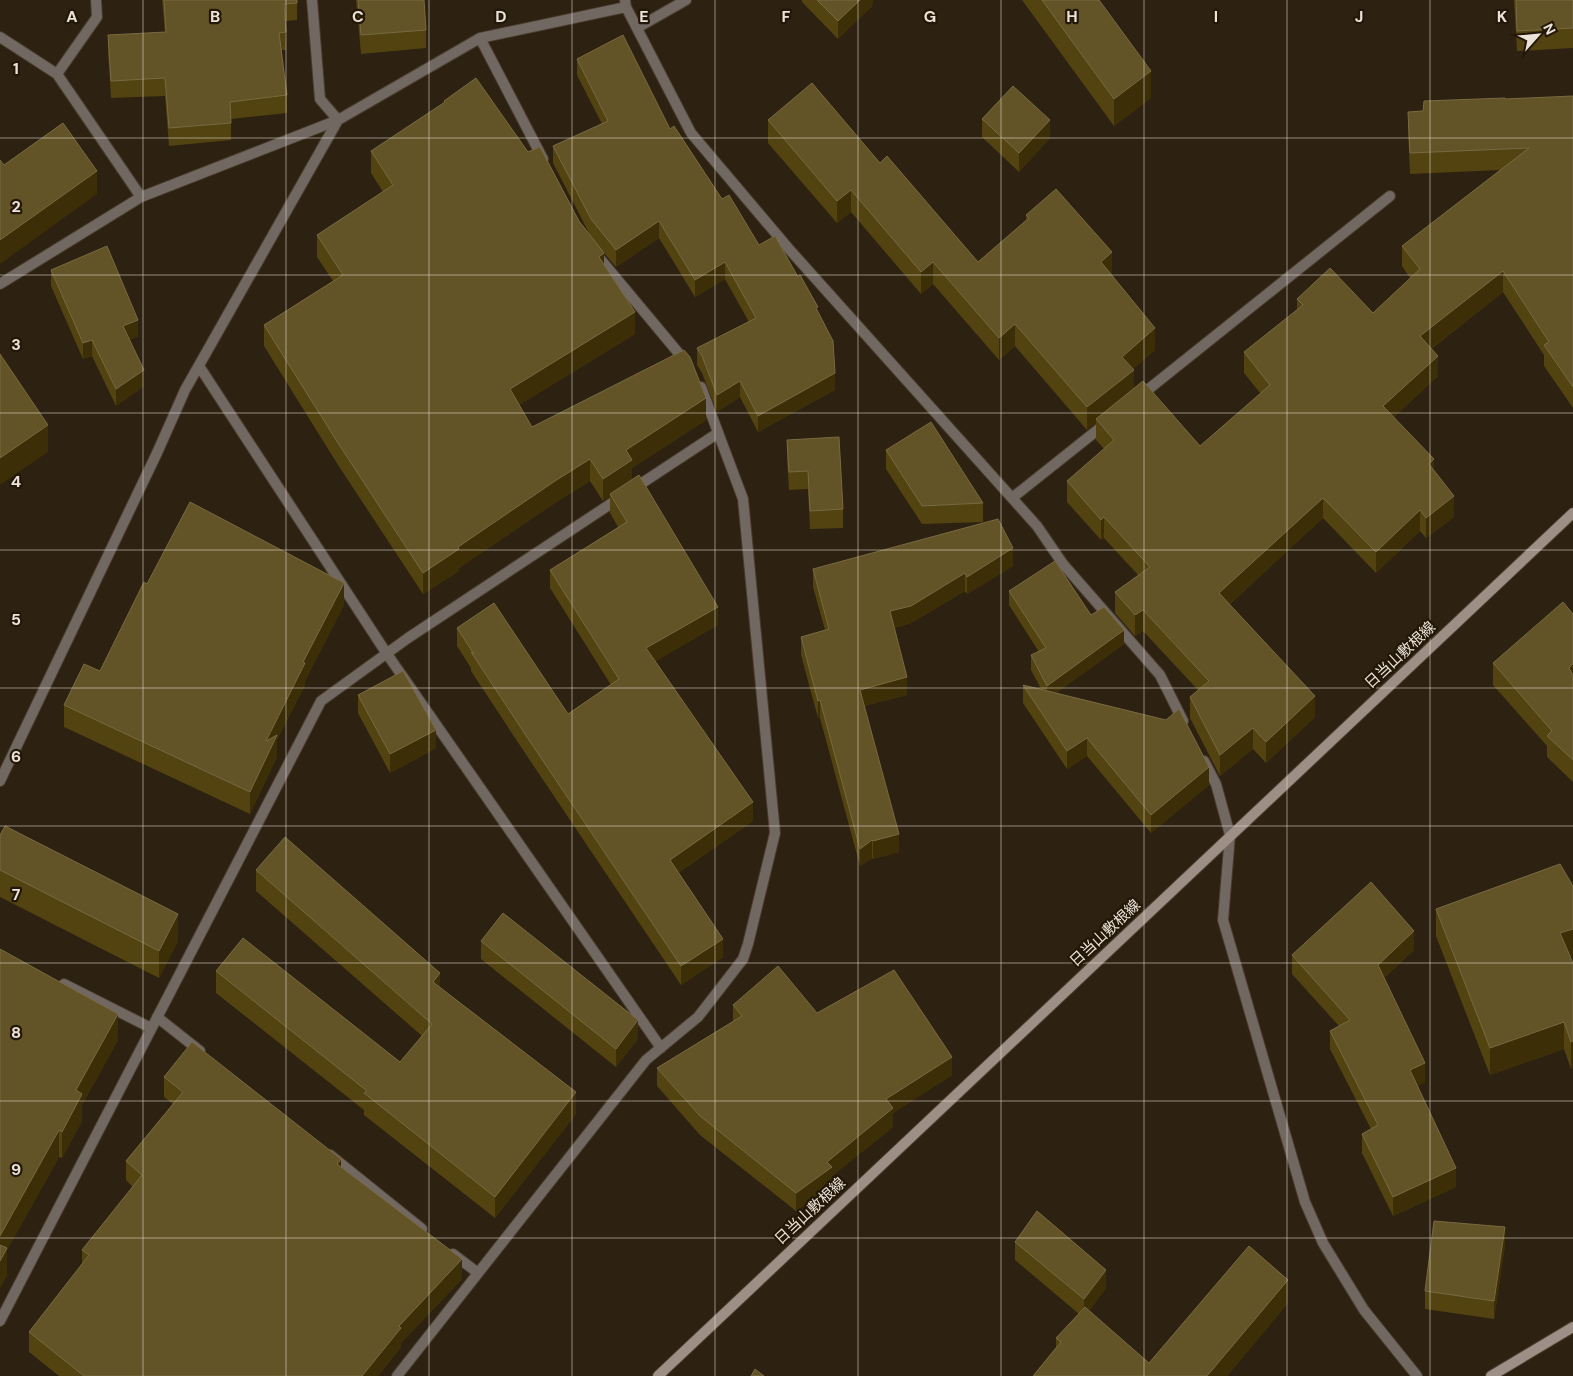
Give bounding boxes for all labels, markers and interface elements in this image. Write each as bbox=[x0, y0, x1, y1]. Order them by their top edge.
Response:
text: A bbox=[66, 6, 78, 27]
text: B bbox=[210, 6, 220, 27]
text: C bbox=[352, 6, 364, 27]
text: D bbox=[495, 6, 507, 27]
text: E bbox=[639, 6, 649, 27]
text: F bbox=[782, 6, 791, 27]
text: G bbox=[924, 6, 936, 27]
text: H bbox=[1066, 6, 1078, 27]
text: I bbox=[1214, 6, 1218, 27]
text: J bbox=[1355, 6, 1363, 27]
text: K bbox=[1497, 6, 1508, 27]
north arrow bbox=[1513, 10, 1563, 60]
text: N bbox=[1539, 20, 1560, 38]
text: 1 bbox=[13, 58, 19, 79]
text: 2 bbox=[11, 196, 21, 217]
text: 3 bbox=[11, 334, 21, 355]
text: 4 bbox=[11, 471, 21, 492]
text: 5 bbox=[11, 609, 21, 630]
street label: 日当山敷根線 bbox=[1360, 617, 1440, 693]
text: 6 bbox=[11, 746, 21, 767]
text: 7 bbox=[12, 884, 21, 905]
street label: 日当山敷根線 bbox=[1065, 895, 1145, 971]
text: 8 bbox=[11, 1022, 21, 1043]
text: 9 bbox=[11, 1159, 21, 1180]
street label: 日当山敷根線 bbox=[770, 1173, 850, 1249]

